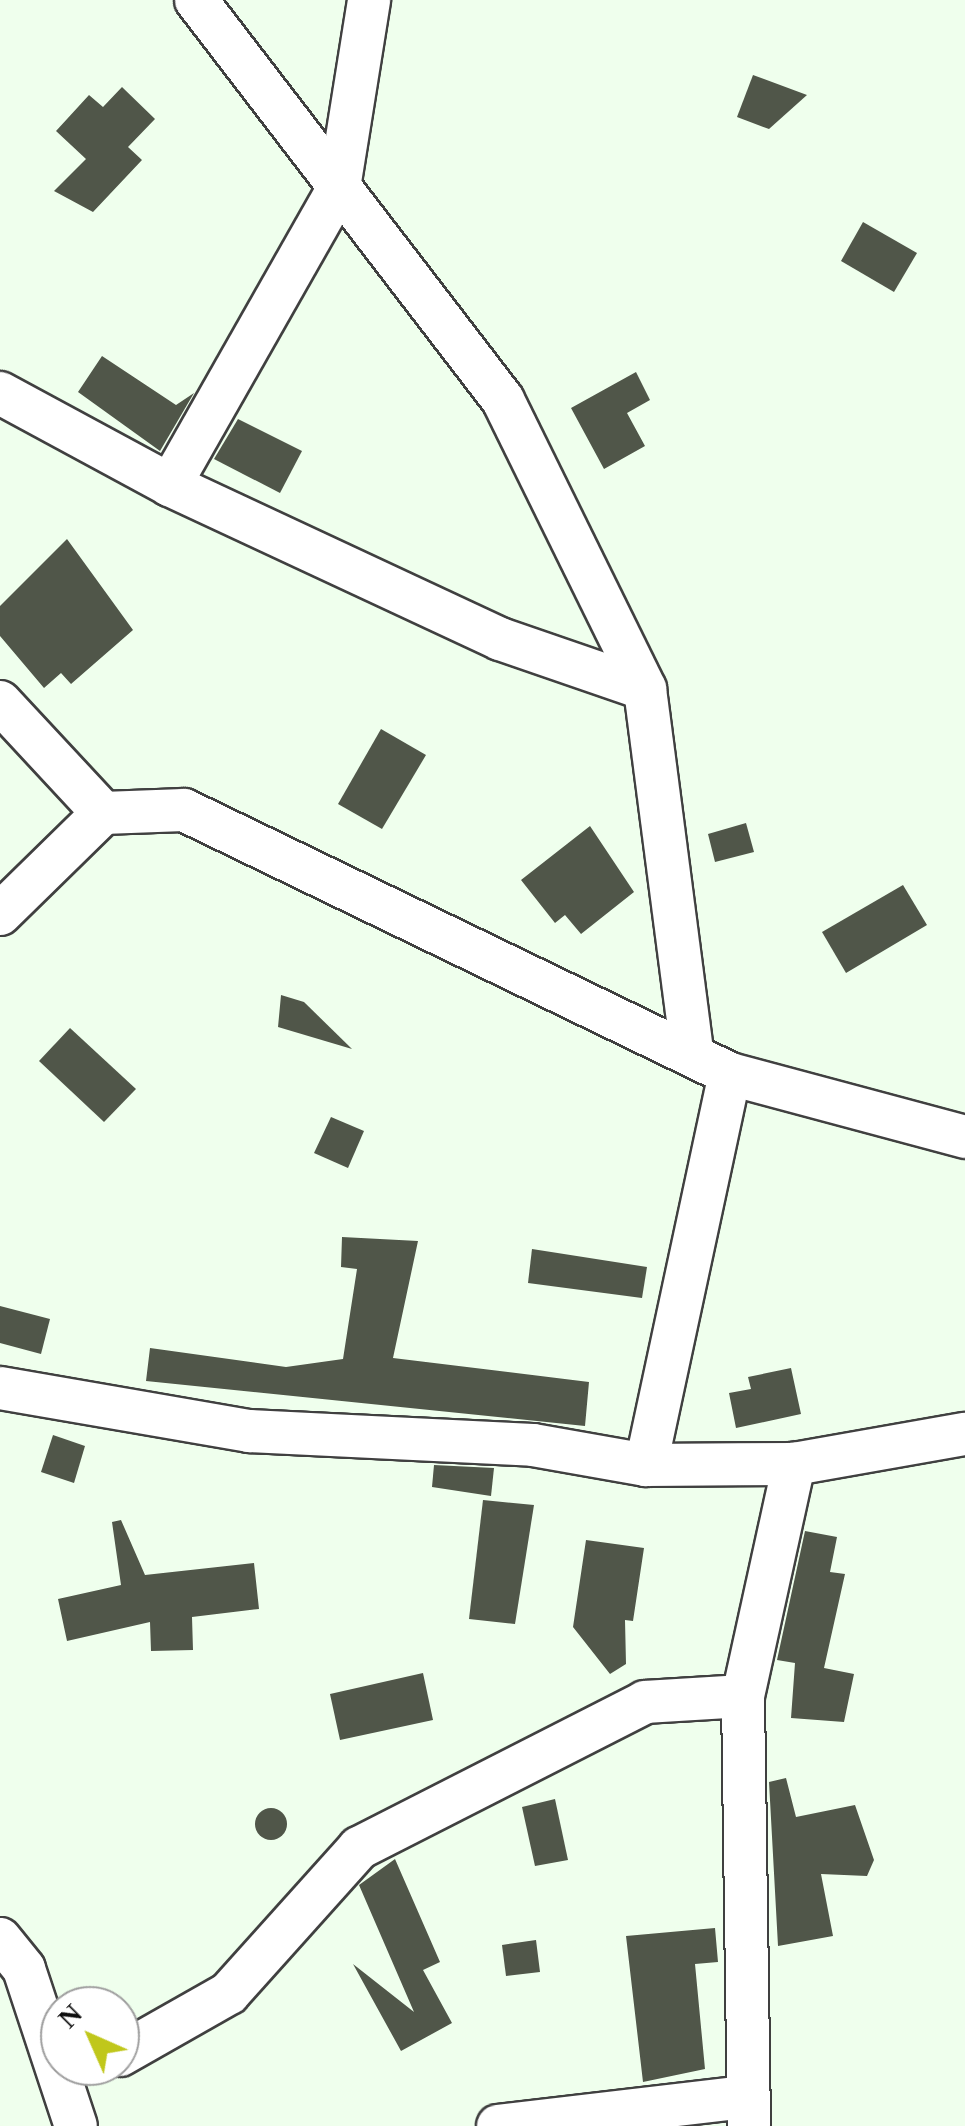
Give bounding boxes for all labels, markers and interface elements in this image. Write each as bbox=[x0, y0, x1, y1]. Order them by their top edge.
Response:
north arrow bbox=[40, 1986, 140, 2086]
text: N bbox=[52, 1998, 88, 2034]

